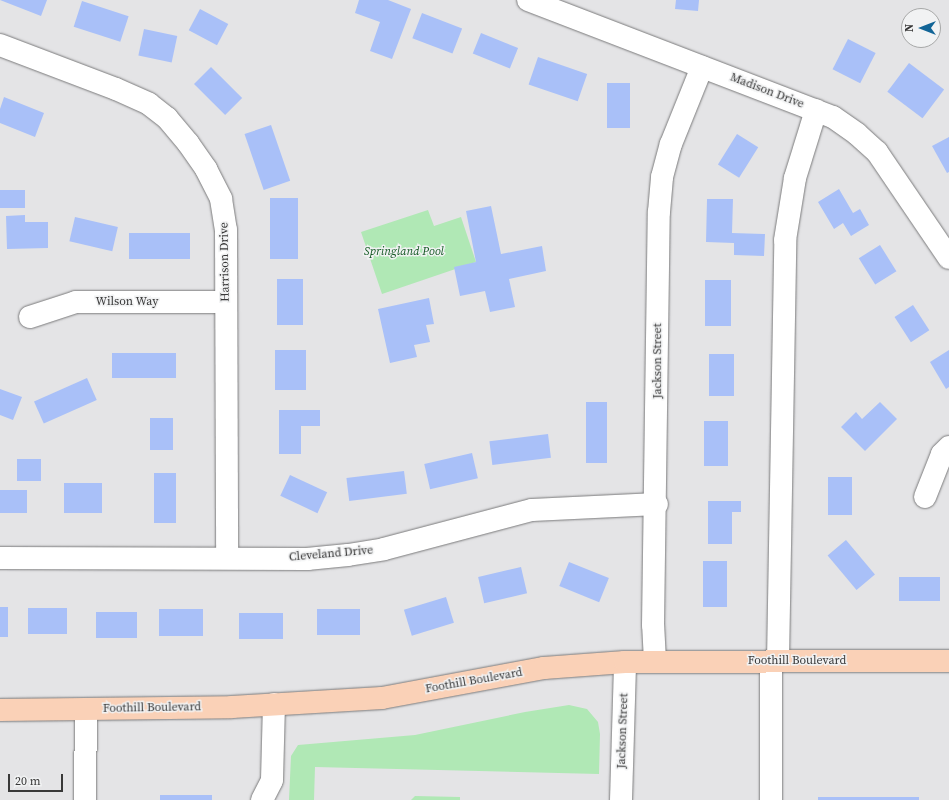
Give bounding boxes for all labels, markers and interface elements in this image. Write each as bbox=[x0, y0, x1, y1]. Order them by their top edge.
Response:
north arrow bbox=[901, 8, 941, 48]
text: N bbox=[902, 24, 917, 32]
street label: Madison Drive bbox=[728, 70, 806, 112]
street label: Harrison Drive bbox=[217, 222, 233, 302]
park label: Springland Pool bbox=[364, 245, 444, 259]
street label: Wilson Way bbox=[95, 295, 159, 309]
street label: Jackson Street bbox=[651, 323, 665, 399]
street label: Cleveland Drive bbox=[288, 543, 374, 565]
street label: Foothill Boulevard bbox=[748, 654, 846, 668]
street label: Foothill Boulevard bbox=[424, 665, 524, 697]
street label: Jackson Street bbox=[614, 693, 632, 769]
street label: Foothill Boulevard bbox=[103, 700, 201, 716]
scale bar bbox=[10, 766, 65, 792]
text: 20 m bbox=[15, 773, 41, 789]

